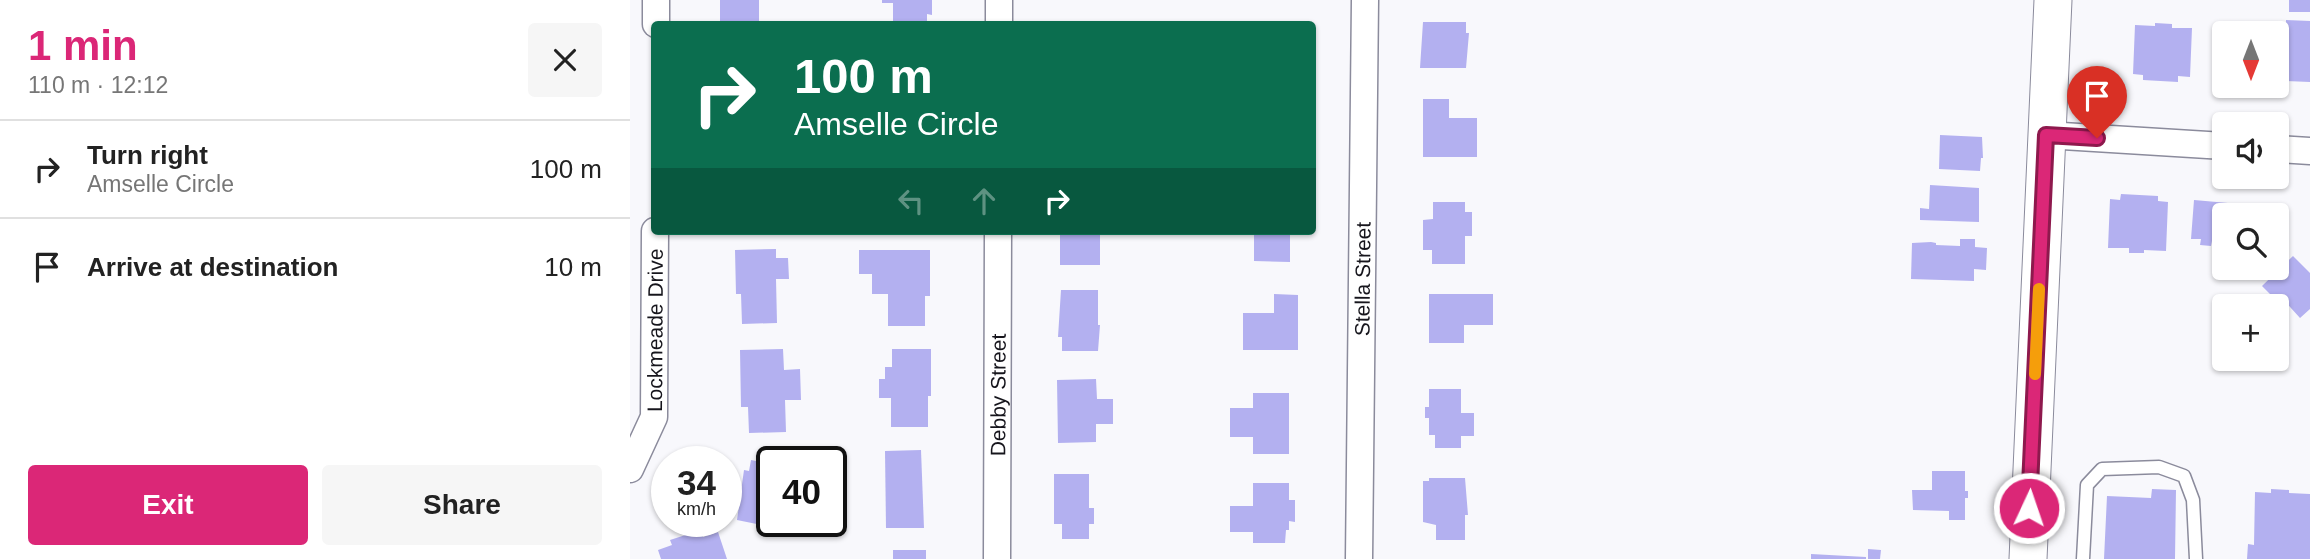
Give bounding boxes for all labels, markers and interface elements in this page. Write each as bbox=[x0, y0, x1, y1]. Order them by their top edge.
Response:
north arrow bbox=[2212, 21, 2289, 98]
map controls bbox=[2212, 21, 2289, 371]
text: 1 min bbox=[28, 22, 138, 69]
button: close bbox=[528, 23, 602, 97]
icon: right bbox=[679, 49, 770, 140]
text: 100 m bbox=[794, 49, 933, 103]
pin bbox=[2067, 66, 2127, 138]
text: 110 m · 12:12 bbox=[28, 72, 168, 98]
icon: arrive bbox=[2078, 77, 2116, 115]
text: Amselle Circle bbox=[794, 106, 998, 142]
button: sound bbox=[2212, 112, 2289, 189]
text: Turn right bbox=[87, 140, 208, 170]
icon: right bbox=[28, 150, 66, 188]
text: 100 m bbox=[530, 154, 602, 184]
text: Amselle Circle bbox=[87, 171, 234, 197]
icon: left bbox=[892, 182, 930, 220]
icon: ahead bbox=[965, 182, 1003, 220]
icon: right bbox=[1038, 182, 1076, 220]
button: search bbox=[2212, 203, 2289, 280]
street label: Stella Street bbox=[1350, 221, 1374, 336]
icon: arrive bbox=[28, 248, 66, 286]
street label: Lockmeade Drive bbox=[643, 248, 666, 412]
text: Arrive at destination bbox=[87, 252, 338, 282]
text: 10 m bbox=[544, 252, 602, 282]
button: + bbox=[2212, 294, 2289, 371]
street label: Debby Street bbox=[986, 333, 1009, 456]
speed limit sign: 40 bbox=[756, 446, 847, 537]
text: 34 bbox=[677, 463, 716, 502]
button: Exit bbox=[28, 465, 308, 545]
button: Share bbox=[322, 465, 602, 545]
position arrow bbox=[1992, 471, 2066, 545]
text: km/h bbox=[677, 499, 716, 519]

